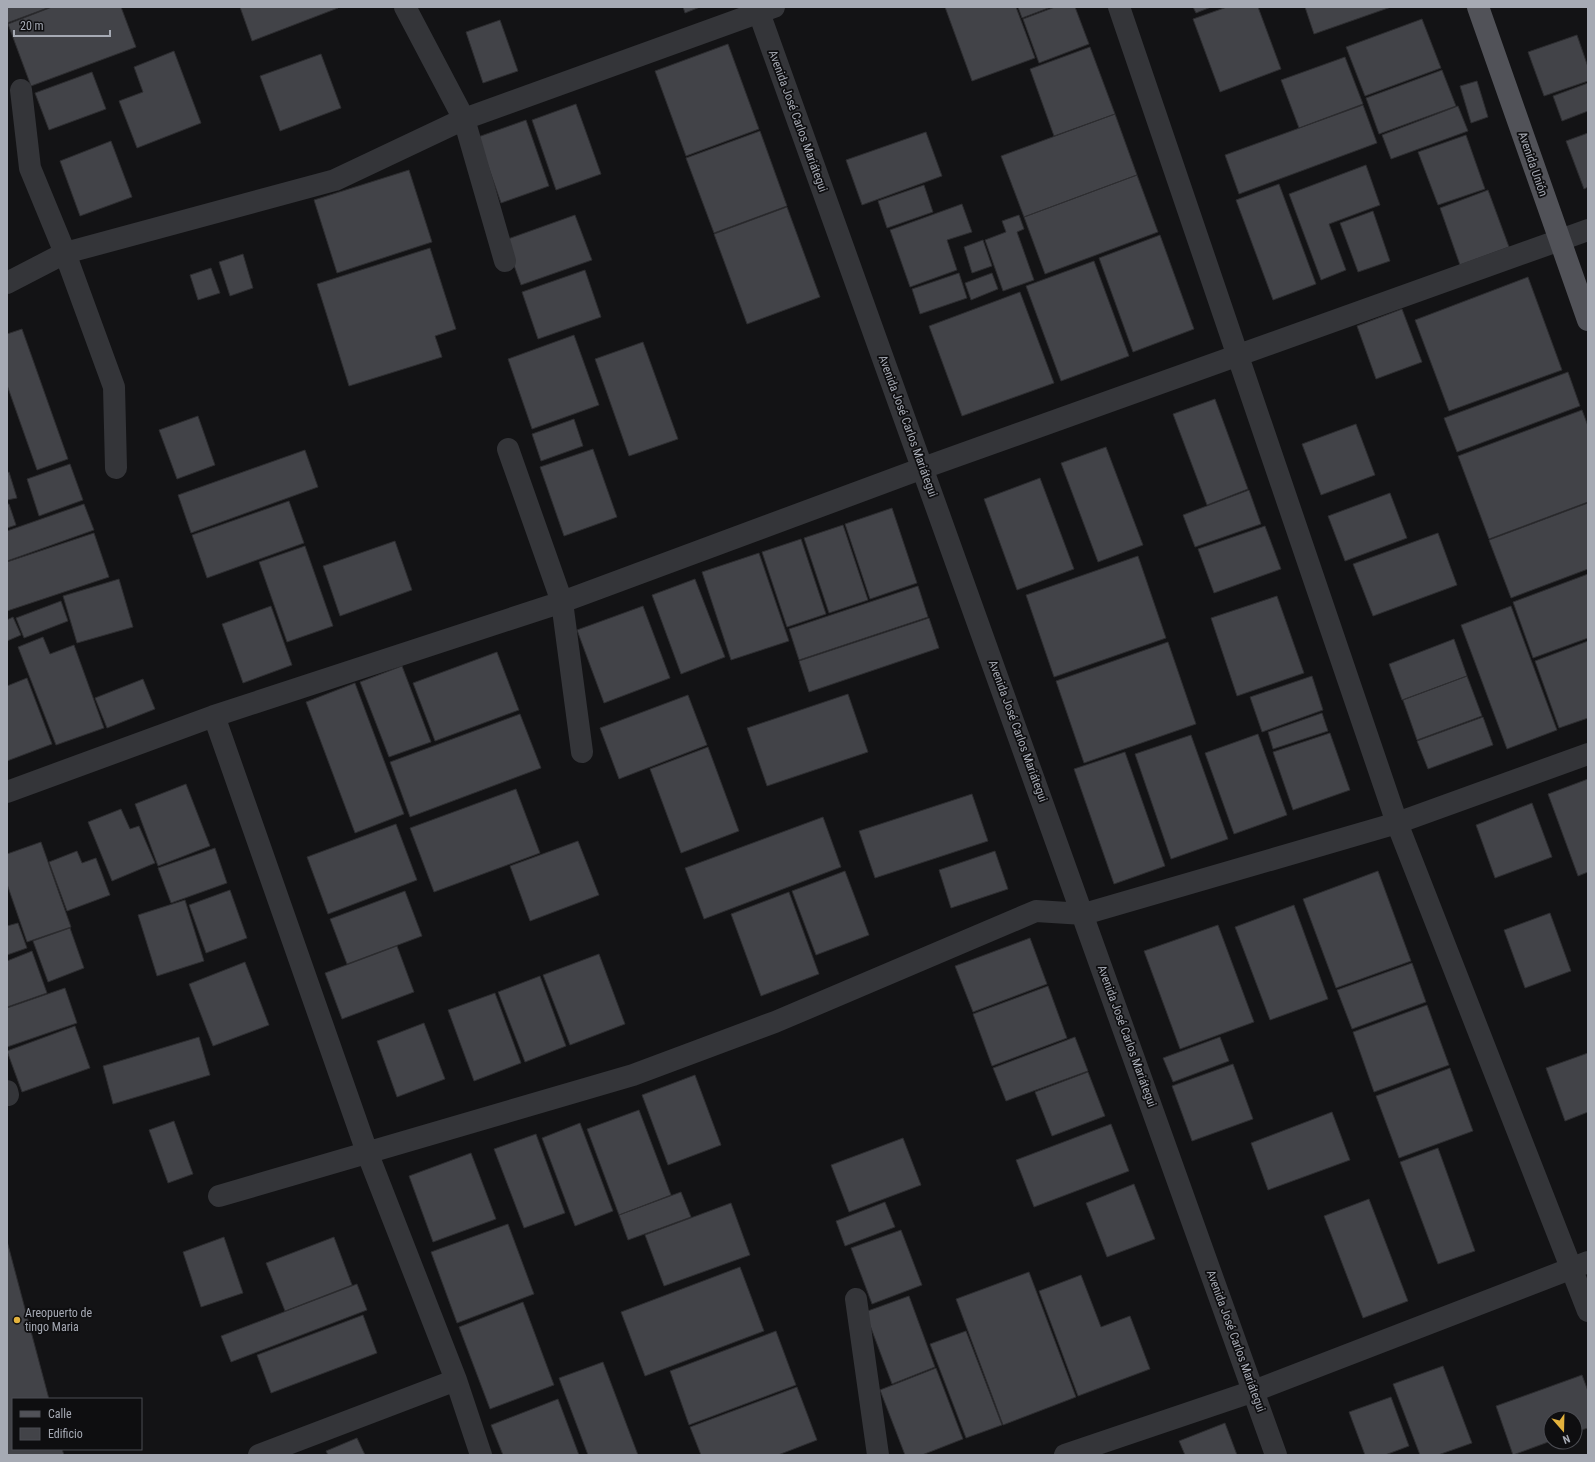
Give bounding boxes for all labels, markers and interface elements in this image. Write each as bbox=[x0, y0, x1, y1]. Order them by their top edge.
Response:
scale bar bbox=[14, 12, 110, 38]
text: 20 m bbox=[20, 19, 44, 33]
street label: Avenida José Carlos Mariátegui bbox=[766, 48, 830, 194]
street label: Avenida Unión bbox=[1515, 130, 1551, 198]
street label: Avenida José Carlos Mariátegui bbox=[876, 353, 940, 499]
street label: Avenida José Carlos Mariátegui bbox=[986, 658, 1050, 804]
street label: Avenida José Carlos Mariátegui bbox=[1095, 963, 1159, 1109]
street label: Avenida José Carlos Mariátegui bbox=[1204, 1268, 1268, 1414]
place label: Areopuerto de tingo Maria bbox=[25, 1306, 93, 1334]
marker: Areopuerto de tingo Maria bbox=[12, 1315, 22, 1325]
legend bbox=[12, 1398, 142, 1450]
text: Calle bbox=[48, 1407, 72, 1421]
north arrow bbox=[1543, 1410, 1583, 1450]
text: Edificio bbox=[48, 1427, 83, 1441]
text: N bbox=[1561, 1432, 1572, 1446]

